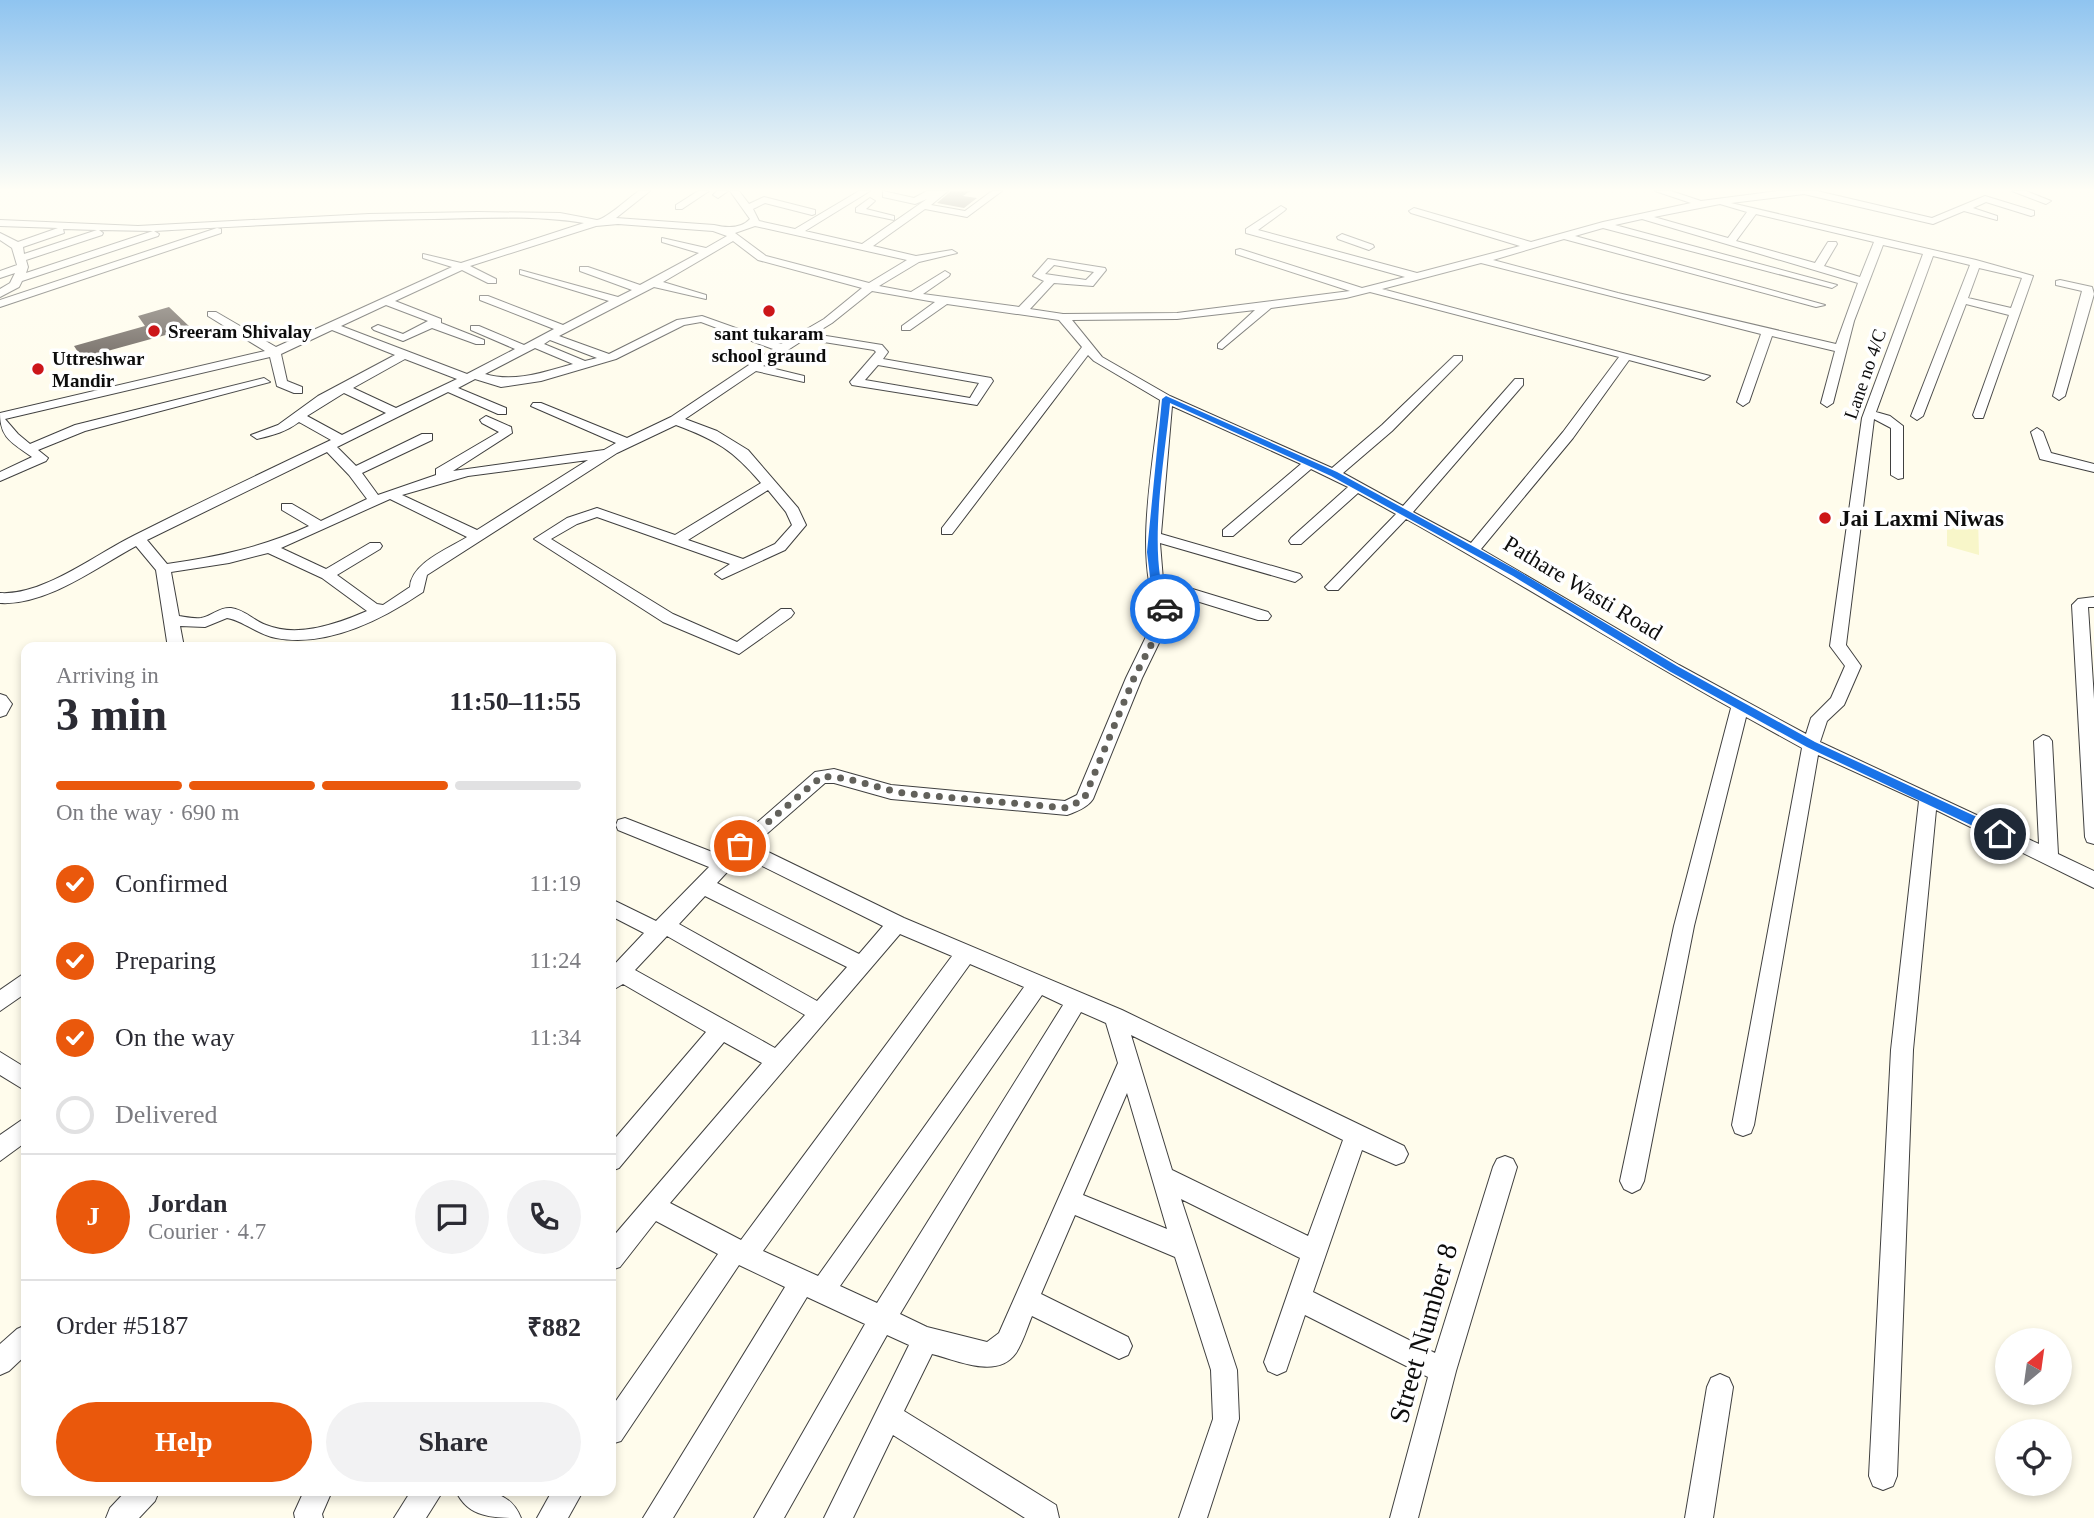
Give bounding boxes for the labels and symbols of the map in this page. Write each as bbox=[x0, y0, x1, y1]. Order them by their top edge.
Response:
marker: sant tukaram school graund bbox=[761, 303, 777, 319]
place label: Sreeram Shivalay bbox=[168, 321, 312, 342]
marker: Sreeram Shivalay bbox=[146, 323, 162, 339]
place label: sant tukaram school graund bbox=[712, 323, 827, 366]
street label: Lane no 4/C bbox=[1840, 326, 1890, 422]
place label: Uttreshwar Mandir bbox=[52, 348, 145, 391]
marker: Uttreshwar Mandir bbox=[30, 361, 46, 377]
place label: Jai Laxmi Niwas bbox=[1839, 506, 2004, 531]
marker: Jai Laxmi Niwas bbox=[1817, 510, 1833, 526]
street label: Pathare Wasti Road bbox=[1499, 531, 1667, 645]
courier bbox=[1130, 574, 1200, 644]
pin bbox=[1970, 804, 2030, 864]
pin bbox=[710, 816, 770, 876]
street label: Street Number 8 bbox=[1383, 1240, 1463, 1426]
north arrow bbox=[1995, 1328, 2072, 1405]

